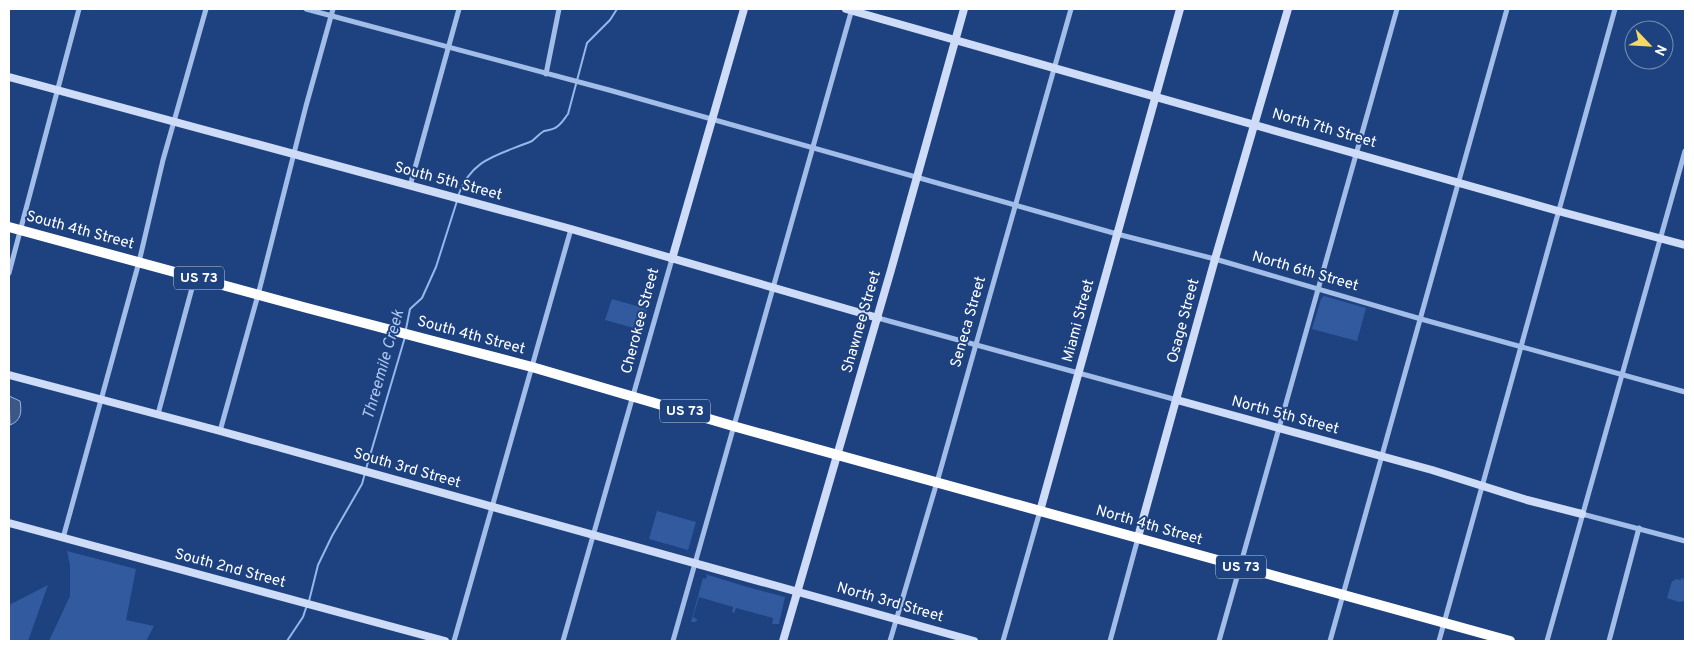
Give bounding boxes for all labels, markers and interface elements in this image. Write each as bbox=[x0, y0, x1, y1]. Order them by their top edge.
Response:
north arrow bbox=[1624, 20, 1674, 70]
text: N bbox=[1650, 42, 1669, 58]
street label: North 7th Street bbox=[1270, 105, 1378, 153]
street label: South 5th Street bbox=[392, 158, 504, 206]
street label: South 4th Street bbox=[24, 207, 136, 255]
street label: North 6th Street bbox=[1250, 248, 1360, 296]
road number: US 73 bbox=[174, 266, 224, 290]
street label: Cherokee Street bbox=[618, 266, 664, 376]
street label: Shawnee Street bbox=[838, 268, 886, 376]
street label: Seneca Street bbox=[947, 274, 991, 370]
street label: Miami Street bbox=[1059, 277, 1099, 365]
street label: Osage Street bbox=[1164, 277, 1204, 365]
water label: Threemile Creek bbox=[359, 307, 409, 422]
street label: South 4th Street bbox=[415, 312, 527, 360]
street label: North 5th Street bbox=[1229, 393, 1341, 439]
road number: US 73 bbox=[660, 400, 710, 422]
street label: South 3rd Street bbox=[351, 445, 463, 493]
street label: North 4th Street bbox=[1093, 502, 1205, 550]
street label: South 2nd Street bbox=[172, 545, 288, 593]
road number: US 73 bbox=[1216, 556, 1266, 578]
street label: North 3rd Street bbox=[834, 579, 946, 627]

